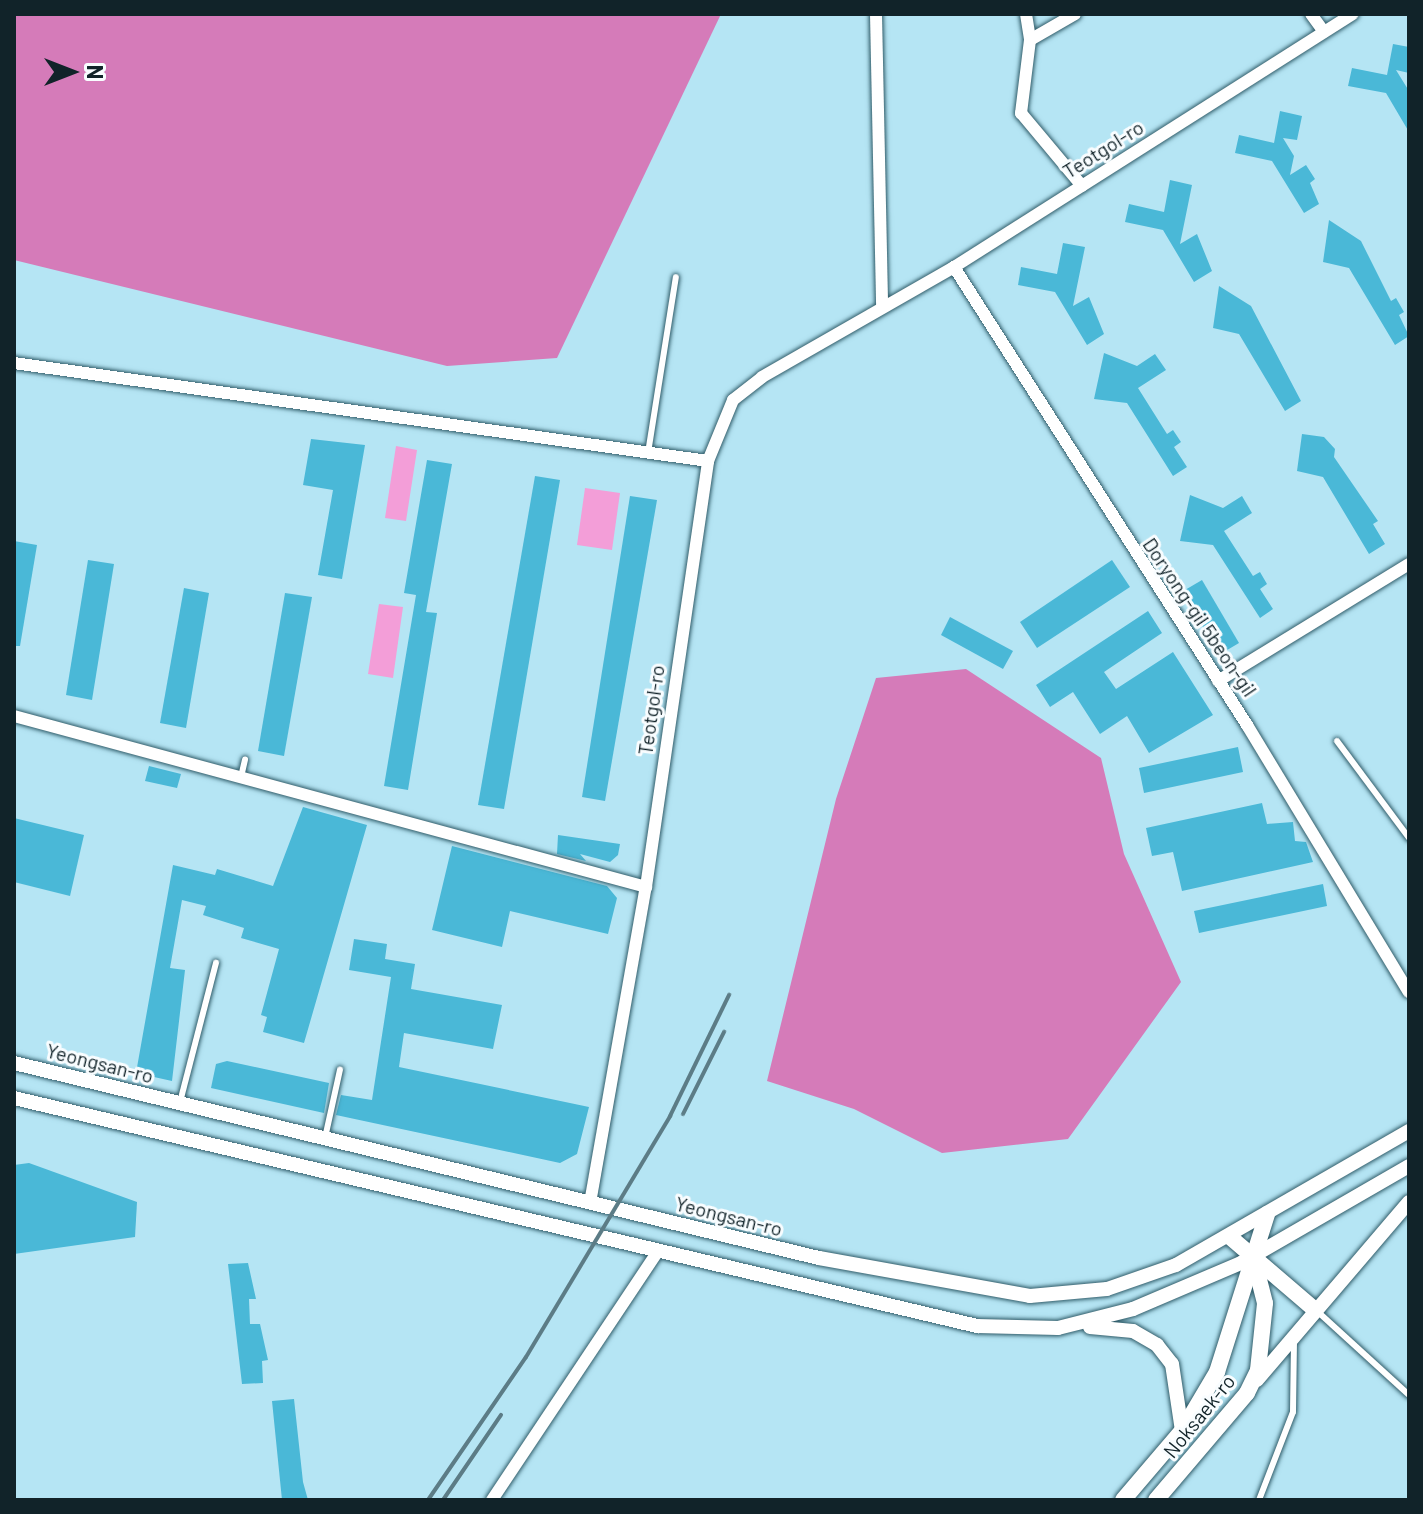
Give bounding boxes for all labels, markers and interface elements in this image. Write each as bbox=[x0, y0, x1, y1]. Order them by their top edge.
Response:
north arrow bbox=[32, 32, 112, 112]
text: N bbox=[83, 65, 109, 79]
street label: Teotgol-ro bbox=[1058, 115, 1148, 183]
street label: Doryong-gil 5beon-gil bbox=[1138, 533, 1262, 701]
street label: Teotgol-ro bbox=[633, 663, 669, 757]
street label: Yeongsan-ro bbox=[44, 1038, 156, 1088]
street label: Yeongsan-ro bbox=[673, 1191, 785, 1241]
street label: Noksaek-ro bbox=[1158, 1369, 1240, 1463]

